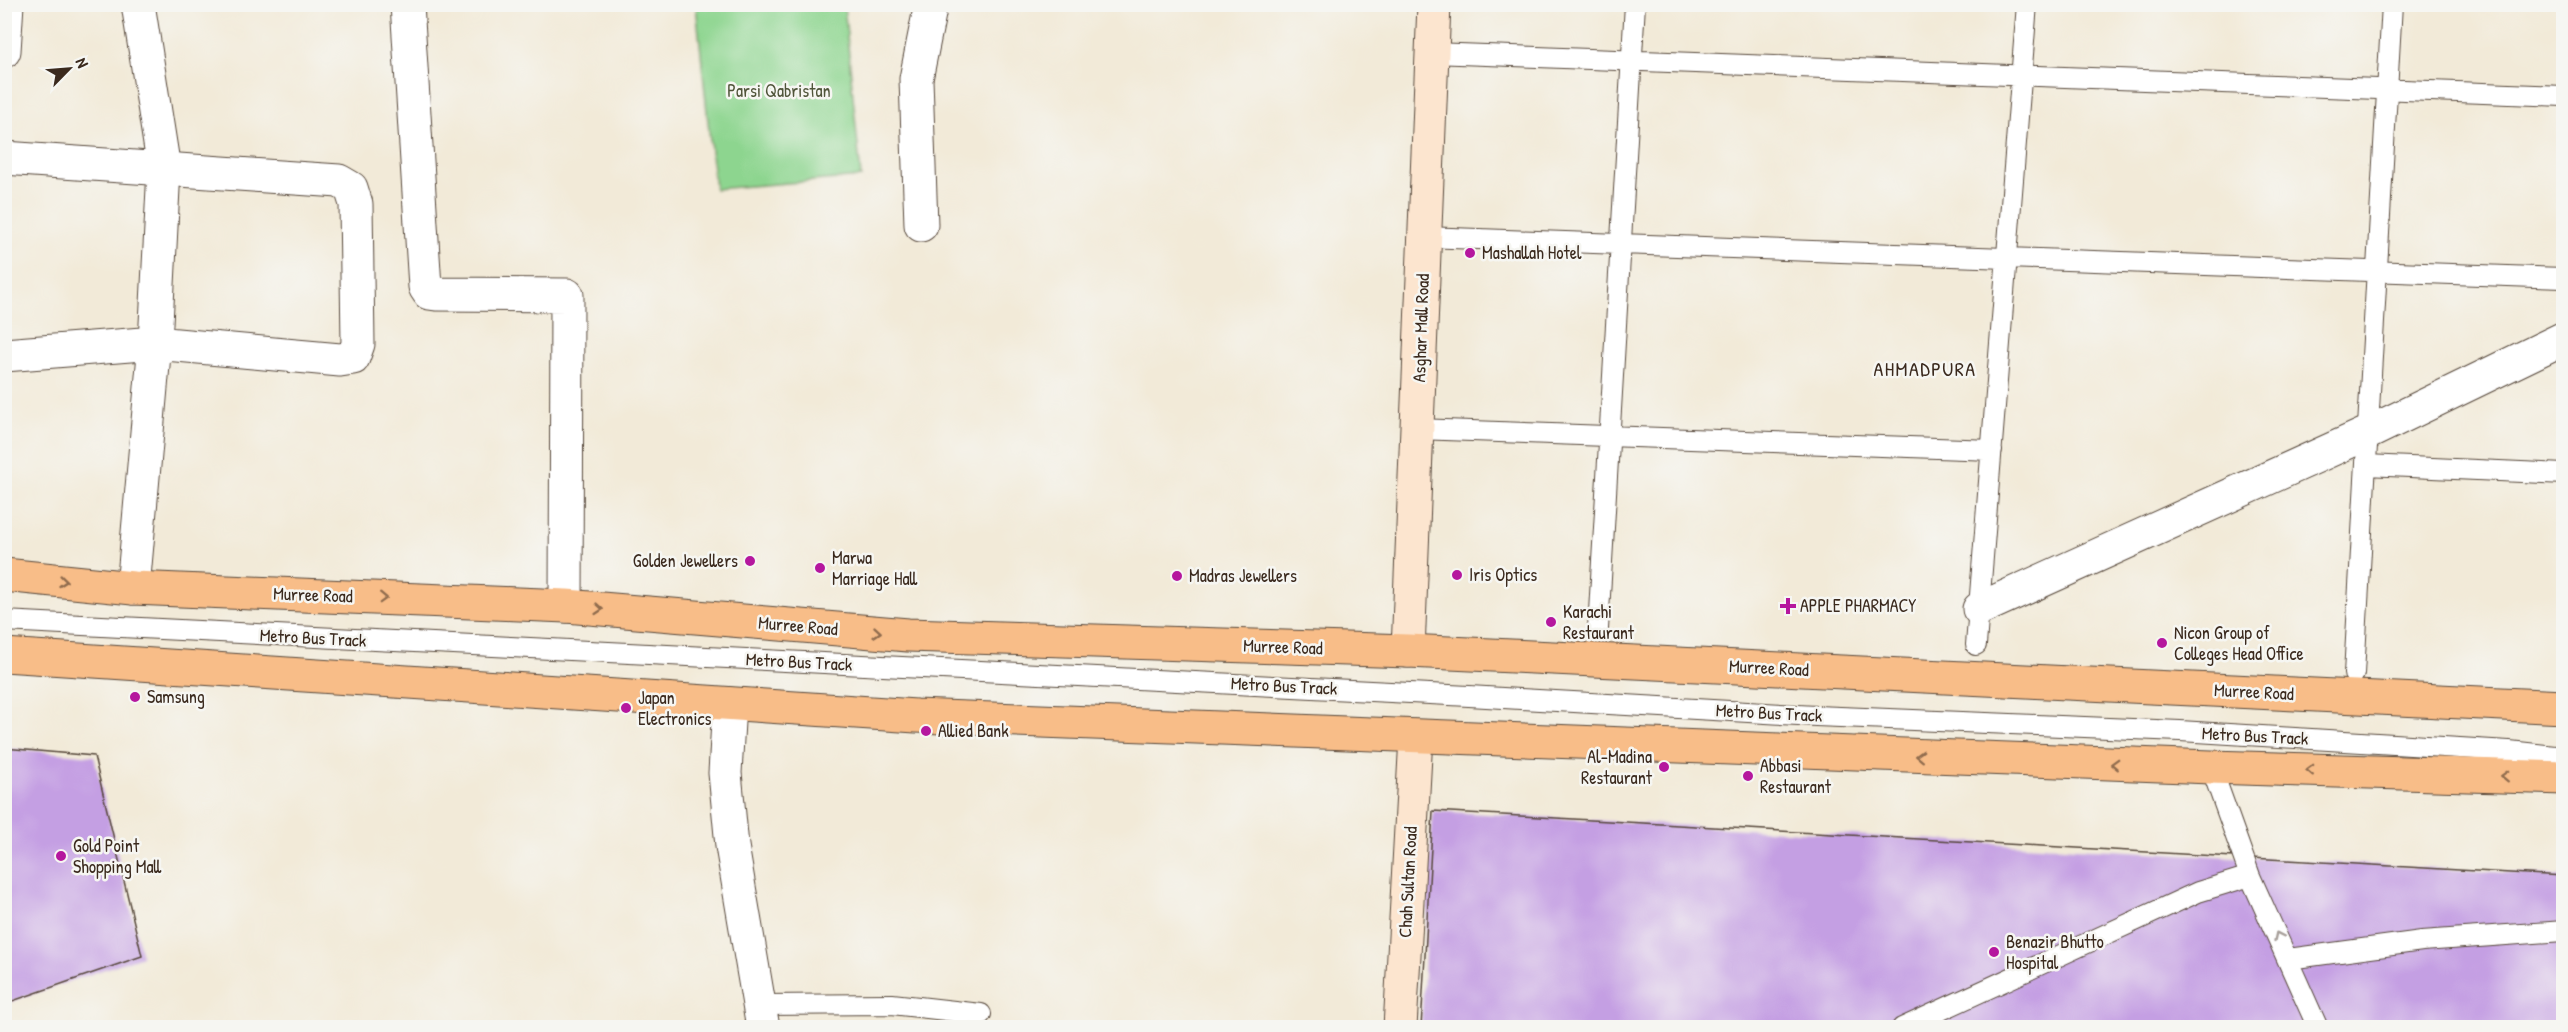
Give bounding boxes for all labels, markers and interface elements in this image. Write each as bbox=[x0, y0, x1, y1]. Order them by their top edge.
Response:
north arrow bbox=[39, 39, 99, 99]
text: N bbox=[71, 54, 95, 72]
park label: Parsi Qabristan bbox=[727, 78, 831, 103]
place label: Mashallah Hotel bbox=[1482, 240, 1582, 265]
marker: Mashallah Hotel bbox=[1463, 246, 1477, 260]
street label: Asghar Mall Road bbox=[1406, 273, 1435, 383]
district label: AHMADPURA bbox=[1873, 355, 1977, 382]
place label: Marwa Marriage Hall bbox=[832, 545, 918, 591]
place label: Golden Jewellers bbox=[633, 548, 738, 573]
marker: Golden Jewellers bbox=[743, 554, 757, 568]
marker: Marwa Marriage Hall bbox=[813, 561, 827, 575]
place label: Iris Optics bbox=[1469, 562, 1537, 587]
place label: Madras Jewellers bbox=[1189, 563, 1297, 588]
marker: Iris Optics bbox=[1450, 568, 1464, 582]
marker: Madras Jewellers bbox=[1170, 569, 1184, 583]
one-way arrow bbox=[58, 574, 67, 587]
street label: Murree Road bbox=[273, 581, 353, 608]
one-way arrow bbox=[379, 592, 388, 605]
place label: APPLE PHARMACY bbox=[1800, 593, 1916, 618]
place label: Karachi Restaurant bbox=[1563, 599, 1635, 645]
marker: APPLE PHARMACY bbox=[1781, 599, 1795, 613]
one-way arrow bbox=[594, 602, 603, 615]
street label: Murree Road bbox=[757, 610, 839, 641]
marker: Karachi Restaurant bbox=[1544, 615, 1558, 629]
place label: Nicon Group of Colleges Head Office bbox=[2174, 620, 2304, 666]
street label: Metro Bus Track bbox=[259, 622, 367, 653]
one-way arrow bbox=[872, 626, 881, 639]
street label: Murree Road bbox=[1243, 633, 1323, 660]
marker: Nicon Group of Colleges Head Office bbox=[2155, 636, 2169, 650]
street label: Metro Bus Track bbox=[745, 646, 853, 677]
street label: Murree Road bbox=[1729, 653, 1810, 682]
street label: Metro Bus Track bbox=[1230, 670, 1338, 701]
street label: Murree Road bbox=[2214, 677, 2295, 706]
place label: Samsung bbox=[147, 684, 205, 709]
place label: Japan Electronics bbox=[638, 685, 711, 731]
marker: Samsung bbox=[128, 690, 142, 704]
street label: Metro Bus Track bbox=[1715, 697, 1823, 728]
marker: Japan Electronics bbox=[619, 701, 633, 715]
place label: Allied Bank bbox=[938, 718, 1009, 743]
street label: Metro Bus Track bbox=[2201, 720, 2309, 751]
marker: Allied Bank bbox=[919, 724, 933, 738]
place label: Al-Madina Restaurant bbox=[1581, 744, 1653, 790]
one-way arrow bbox=[1916, 750, 1925, 763]
place label: Abbasi Restaurant bbox=[1760, 753, 1832, 799]
one-way arrow bbox=[2111, 757, 2120, 770]
marker: Al-Madina Restaurant bbox=[1657, 760, 1671, 774]
one-way arrow bbox=[2306, 764, 2315, 777]
marker: Abbasi Restaurant bbox=[1741, 769, 1755, 783]
one-way arrow bbox=[2501, 770, 2510, 782]
street label: Chah Sultan Road bbox=[1392, 826, 1423, 938]
place label: Gold Point Shopping Mall bbox=[73, 833, 162, 879]
marker: Gold Point Shopping Mall bbox=[54, 849, 68, 863]
place label: Benazir Bhutto Hospital bbox=[2006, 929, 2104, 975]
one-way arrow bbox=[2273, 931, 2285, 942]
marker: Benazir Bhutto Hospital bbox=[1987, 945, 2001, 959]

